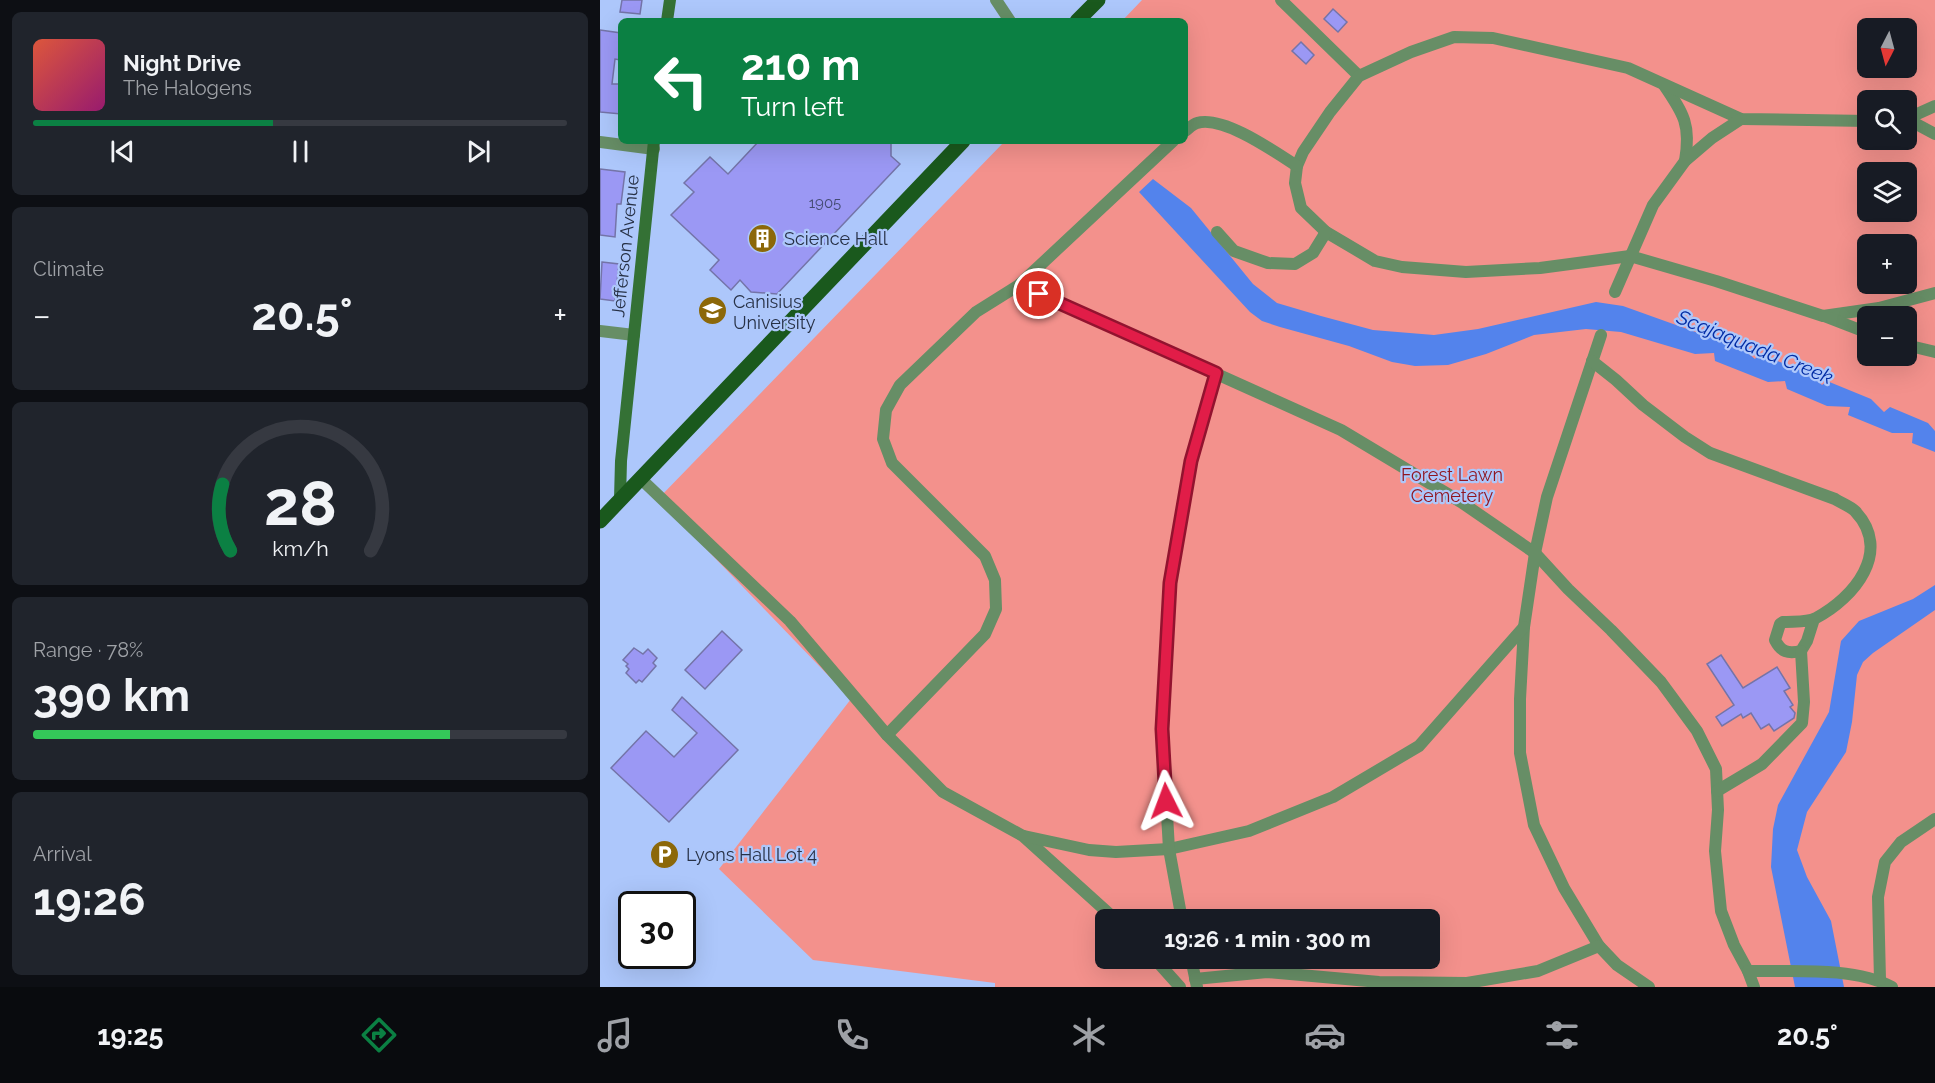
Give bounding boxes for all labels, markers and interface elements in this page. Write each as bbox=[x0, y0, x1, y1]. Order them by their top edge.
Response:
north arrow bbox=[1857, 18, 1917, 78]
map controls bbox=[1857, 18, 1917, 366]
text: 210 m bbox=[741, 41, 860, 90]
icon: left bbox=[642, 42, 720, 120]
text: Night Drive bbox=[123, 50, 241, 76]
text: The Halogens bbox=[123, 76, 252, 100]
button: search bbox=[1857, 90, 1917, 150]
text: Turn left bbox=[741, 91, 844, 122]
icon: previous bbox=[106, 135, 139, 168]
icon: pause bbox=[284, 135, 317, 168]
icon: next bbox=[462, 135, 495, 168]
button: layers bbox=[1857, 162, 1917, 222]
street label: Jefferson Avenue bbox=[607, 173, 643, 318]
house number: 1905 bbox=[809, 194, 841, 212]
building icon: Science Hall bbox=[747, 222, 779, 254]
place label: Science Hall bbox=[784, 228, 888, 249]
button: + bbox=[1857, 234, 1917, 294]
text: Climate bbox=[33, 257, 104, 281]
pin bbox=[1013, 268, 1064, 319]
icon: arrive bbox=[1022, 277, 1055, 310]
text: 20.5° bbox=[252, 288, 352, 341]
place label: Canisius University bbox=[733, 291, 816, 333]
school or university icon: Canisius University bbox=[696, 295, 728, 327]
text: − bbox=[33, 296, 51, 335]
text: + bbox=[553, 296, 567, 335]
water label: Scajaquada Creek bbox=[1672, 304, 1837, 389]
button: − bbox=[1857, 306, 1917, 366]
park label: Forest Lawn Cemetery bbox=[1401, 464, 1503, 506]
text: 28 bbox=[264, 466, 336, 540]
text: km/h bbox=[272, 536, 328, 561]
text: Range · 78% bbox=[33, 638, 143, 662]
text: 390 km bbox=[33, 669, 190, 722]
position arrow bbox=[1134, 769, 1198, 833]
parking icon: Lyons Hall Lot 4 bbox=[649, 838, 681, 870]
text: Arrival bbox=[33, 842, 92, 866]
place label: Lyons Hall Lot 4 bbox=[686, 844, 817, 865]
text: 19:26 bbox=[33, 873, 146, 926]
speed limit sign: 30 bbox=[618, 891, 696, 969]
text: 19:26 · 1 min · 300 m bbox=[1164, 926, 1371, 952]
icon: directions bbox=[358, 1014, 400, 1056]
icon: music bbox=[594, 1014, 636, 1056]
icon: phone bbox=[831, 1014, 873, 1056]
icon: climate bbox=[1068, 1014, 1110, 1056]
icon: car bbox=[1304, 1014, 1346, 1056]
icon: filters bbox=[1541, 1014, 1583, 1056]
text: 19:25 bbox=[97, 1020, 163, 1051]
text: 20.5° bbox=[1777, 1020, 1838, 1051]

